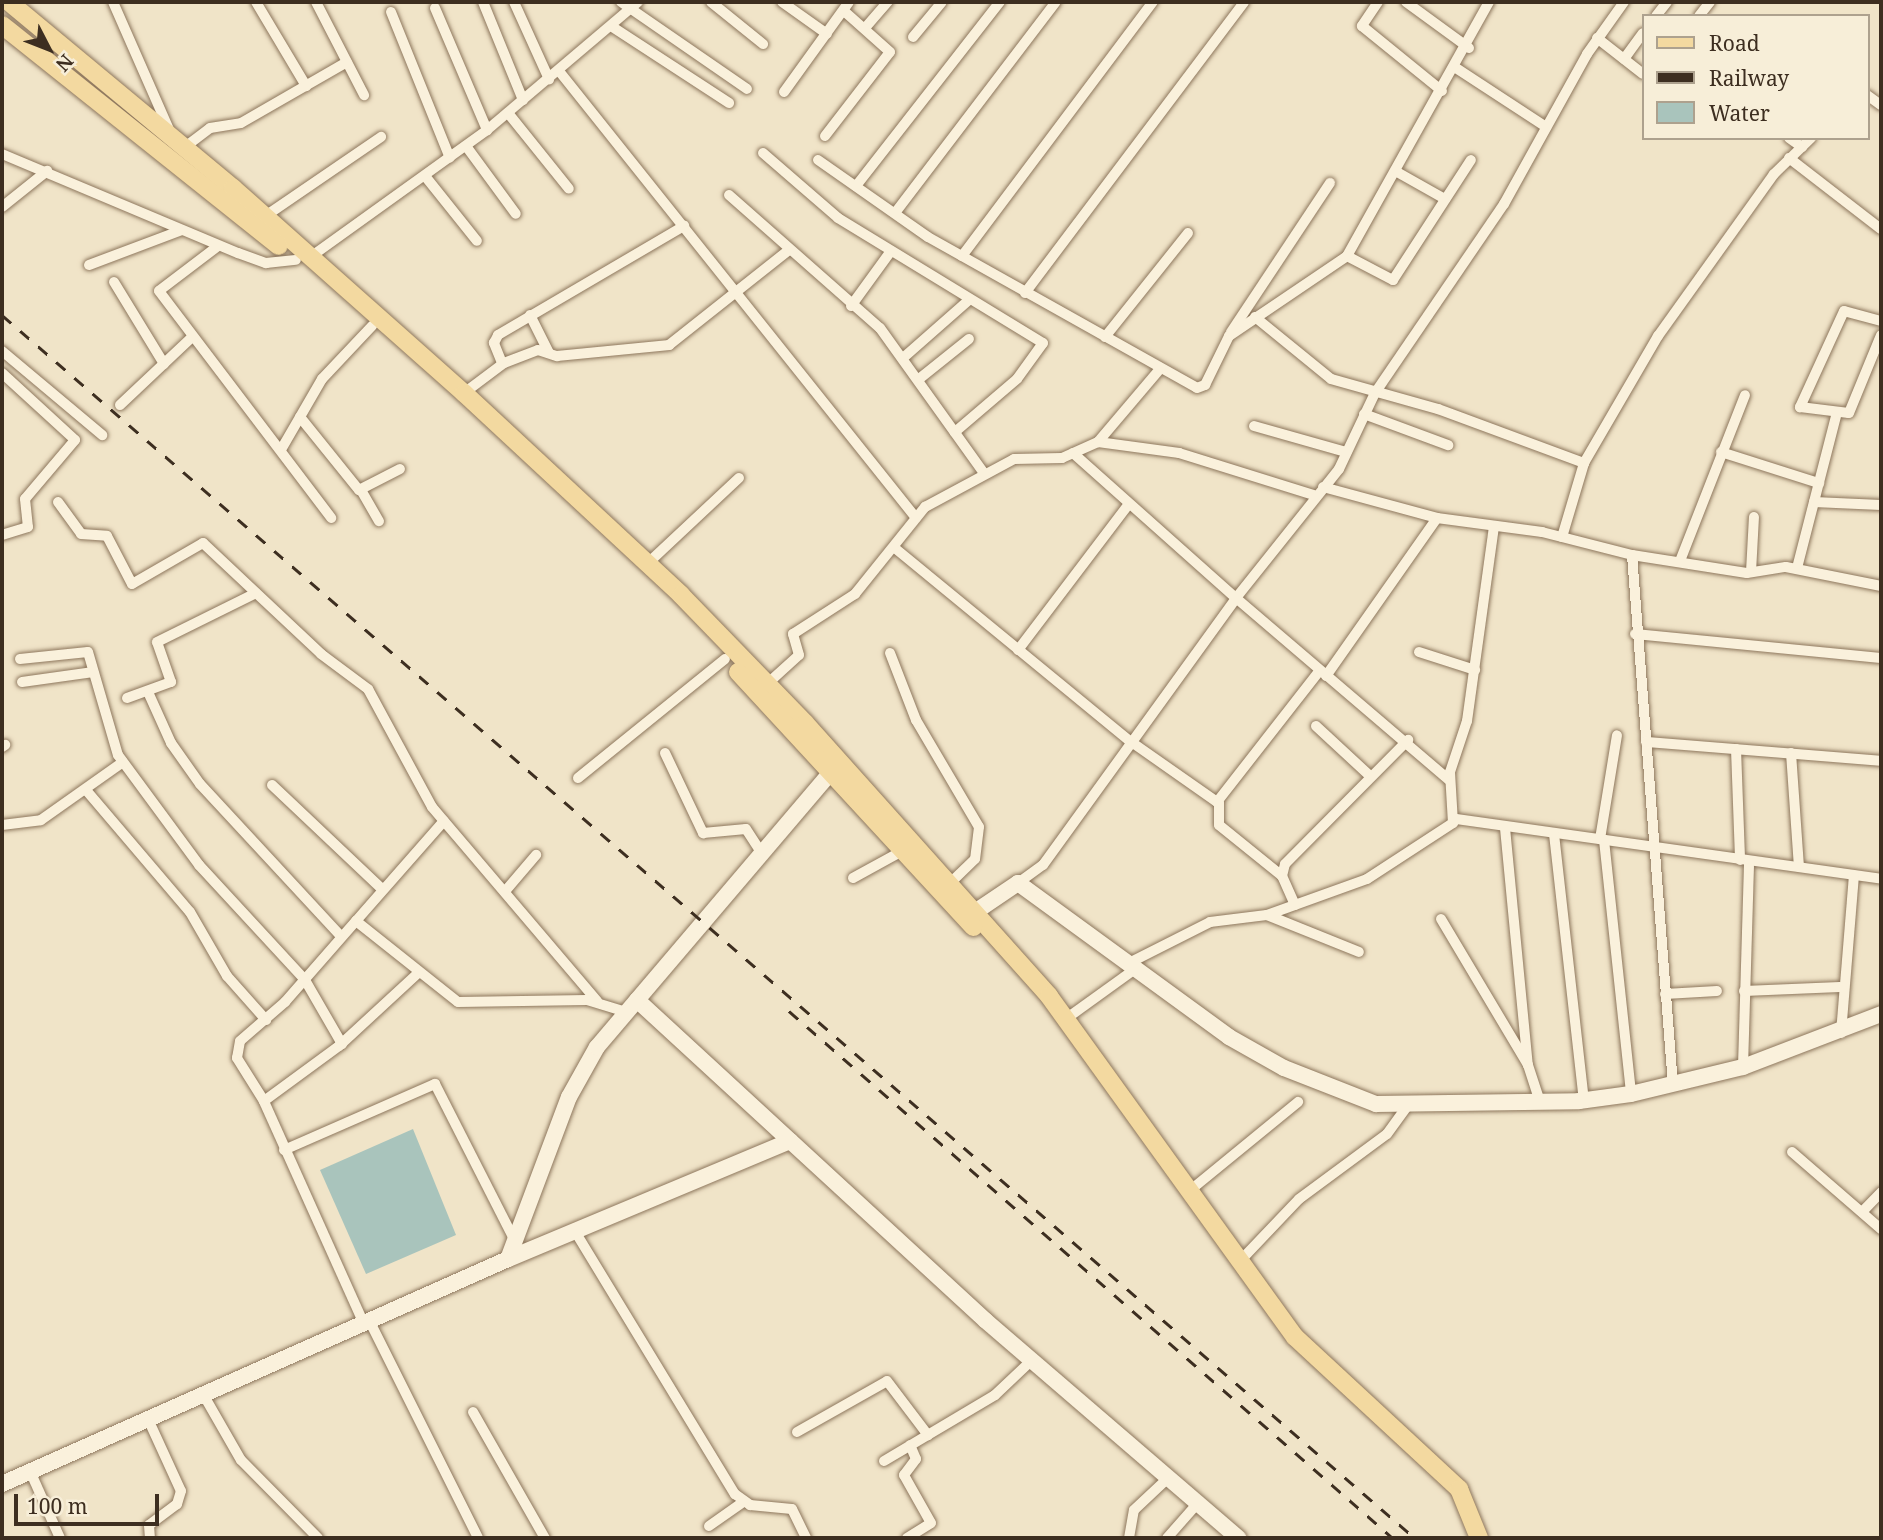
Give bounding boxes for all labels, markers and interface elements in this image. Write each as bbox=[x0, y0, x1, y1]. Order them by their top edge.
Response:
north arrow bbox=[14, 14, 84, 84]
legend bbox=[1642, 14, 1869, 140]
text: Road bbox=[1709, 29, 1760, 57]
text: N bbox=[50, 49, 79, 77]
text: Railway bbox=[1709, 64, 1789, 92]
text: Water bbox=[1709, 99, 1770, 127]
scale bar bbox=[18, 1480, 163, 1524]
text: 100 m bbox=[27, 1492, 88, 1520]

